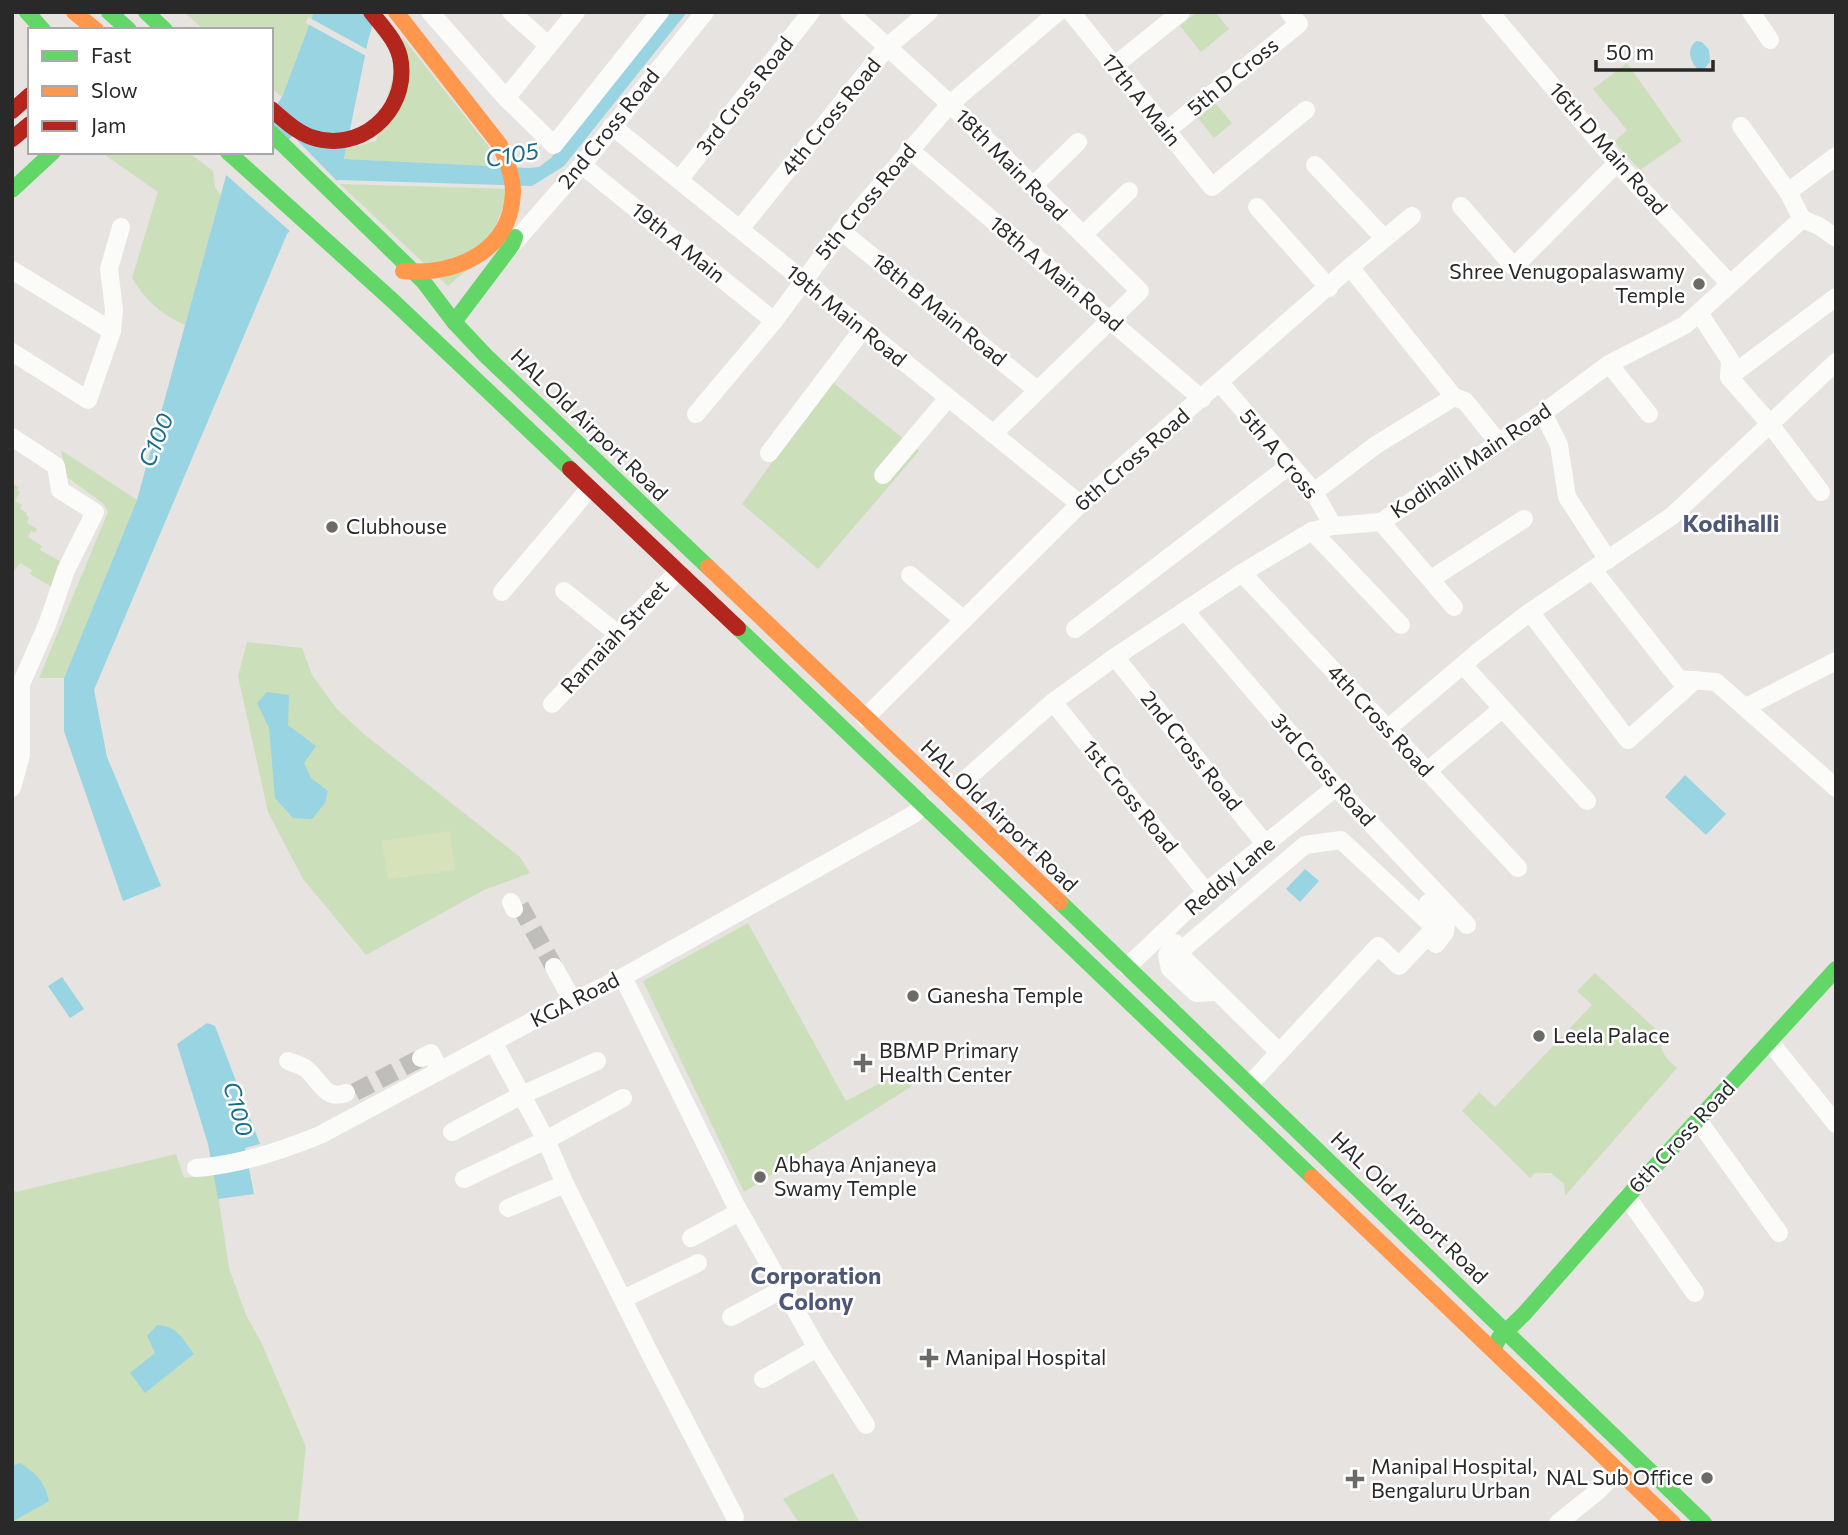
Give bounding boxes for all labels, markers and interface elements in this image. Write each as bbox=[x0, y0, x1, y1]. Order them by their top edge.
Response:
legend bbox=[28, 28, 273, 154]
scale bar bbox=[1596, 28, 1713, 72]
street label: 3rd Cross Road bbox=[690, 31, 798, 159]
street label: 5th D Cross bbox=[1181, 31, 1283, 120]
text: 50 m bbox=[1606, 39, 1654, 64]
text: Fast bbox=[91, 42, 132, 67]
street label: 17th A Main bbox=[1097, 48, 1187, 150]
street label: 4th Cross Road bbox=[775, 52, 885, 180]
street label: 2nd Cross Road bbox=[552, 63, 664, 193]
text: Slow bbox=[91, 77, 138, 102]
street label: 16th D Main Road bbox=[1545, 77, 1673, 219]
street label: 18th Main Road bbox=[951, 103, 1073, 225]
text: Jam bbox=[91, 112, 126, 137]
water label: C105 bbox=[483, 135, 542, 172]
street label: 5th Cross Road bbox=[809, 138, 921, 264]
street label: 19th A Main bbox=[627, 196, 731, 287]
street label: 18th A Main Road bbox=[985, 210, 1129, 336]
street label: 18th B Main Road bbox=[868, 247, 1012, 371]
place label: Shree Venugopalaswamy Temple bbox=[1449, 258, 1685, 307]
street label: 19th Main Road bbox=[782, 259, 912, 371]
marker: Shree Venugopalaswamy Temple bbox=[1691, 276, 1707, 292]
street label: HAL Old Airport Road bbox=[506, 343, 674, 505]
street label: Kodihalli Main Road bbox=[1385, 397, 1555, 523]
street label: 6th Cross Road bbox=[1068, 402, 1194, 516]
street label: 5th A Cross bbox=[1236, 403, 1325, 503]
water label: C100 bbox=[132, 409, 178, 471]
district label: Kodihalli bbox=[1682, 508, 1780, 537]
place label: Clubhouse bbox=[346, 513, 447, 538]
marker: Clubhouse bbox=[324, 519, 340, 535]
street label: Ramaiah Street bbox=[555, 574, 673, 698]
street label: 4th Cross Road bbox=[1323, 659, 1439, 781]
street label: 2nd Cross Road bbox=[1136, 685, 1248, 815]
street label: 3rd Cross Road bbox=[1267, 707, 1381, 831]
street label: HAL Old Airport Road bbox=[916, 734, 1084, 896]
street label: 1st Cross Road bbox=[1078, 735, 1184, 858]
street label: Reddy Lane bbox=[1179, 830, 1279, 920]
street label: KGA Road bbox=[526, 966, 623, 1032]
place label: Ganesha Temple bbox=[927, 982, 1083, 1007]
marker: Ganesha Temple bbox=[905, 988, 921, 1004]
place label: Leela Palace bbox=[1553, 1022, 1669, 1047]
marker: Leela Palace bbox=[1531, 1028, 1547, 1044]
place label: BBMP Primary Health Center bbox=[879, 1037, 1019, 1086]
marker: BBMP Primary Health Center bbox=[853, 1053, 873, 1073]
street label: 6th Cross Road bbox=[1623, 1075, 1739, 1197]
water label: C100 bbox=[218, 1078, 260, 1139]
street label: HAL Old Airport Road bbox=[1326, 1126, 1494, 1288]
place label: Abhaya Anjaneya Swamy Temple bbox=[774, 1151, 937, 1200]
marker: Abhaya Anjaneya Swamy Temple bbox=[752, 1169, 768, 1185]
district label: Corporation Colony bbox=[751, 1261, 881, 1315]
place label: Manipal Hospital bbox=[945, 1344, 1106, 1369]
marker: Manipal Hospital bbox=[919, 1348, 939, 1368]
place label: Manipal Hospital, Bengaluru Urban bbox=[1371, 1453, 1537, 1502]
place label: NAL Sub Office bbox=[1546, 1464, 1693, 1489]
marker: Manipal Hospital, Bengaluru Urban bbox=[1345, 1469, 1365, 1489]
marker: NAL Sub Office bbox=[1699, 1470, 1715, 1486]

